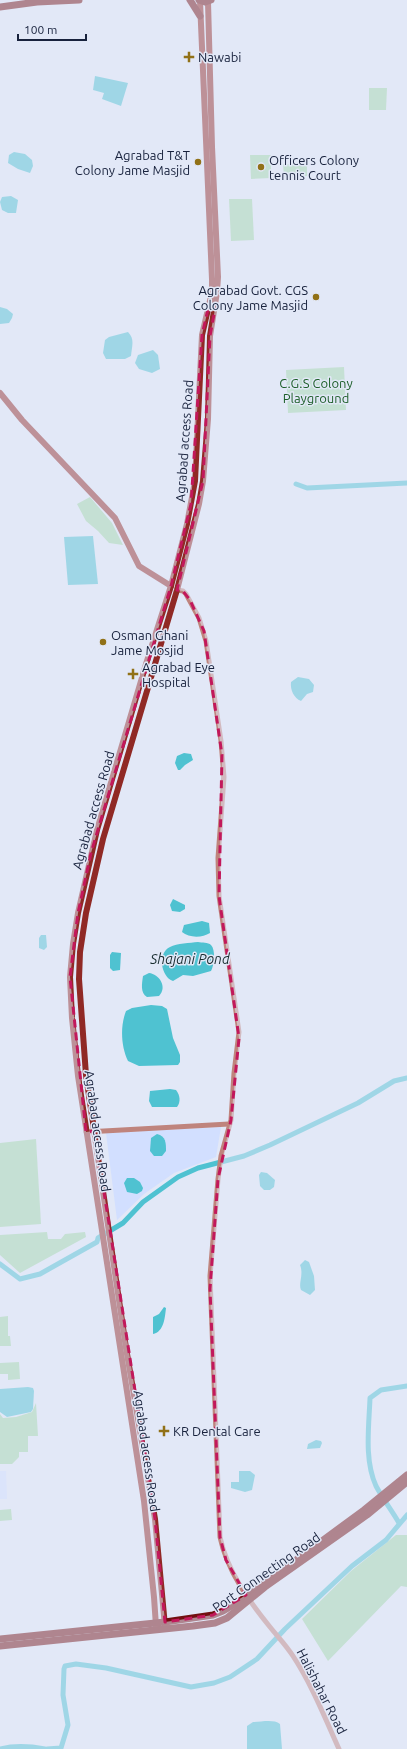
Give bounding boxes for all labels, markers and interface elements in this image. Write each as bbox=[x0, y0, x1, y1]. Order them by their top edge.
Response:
scale bar bbox=[18, 16, 86, 42]
text: 100 m bbox=[24, 23, 57, 36]
place label: Nawabi bbox=[198, 50, 241, 64]
marker: Nawabi bbox=[183, 51, 195, 63]
place label: Agrabad T&T Colony Jame Masjid bbox=[75, 148, 190, 177]
place label: Officers Colony tennis Court bbox=[269, 153, 359, 182]
marker: Agrabad T&T Colony Jame Masjid bbox=[193, 157, 203, 167]
marker: Officers Colony tennis Court bbox=[256, 162, 266, 172]
place label: Agrabad Govt. CGS Colony Jame Masjid bbox=[193, 283, 308, 312]
marker: Agrabad Govt. CGS Colony Jame Masjid bbox=[311, 292, 321, 302]
park label: C.G.S Colony Playground bbox=[279, 376, 353, 405]
street label: Agrabad access Road bbox=[173, 379, 195, 503]
place label: Osman Ghani Jame Mosjid bbox=[111, 628, 188, 657]
marker: Osman Ghani Jame Mosjid bbox=[98, 637, 108, 647]
place label: Agrabad Eye Hospital bbox=[142, 660, 215, 689]
marker: Agrabad Eye Hospital bbox=[127, 668, 139, 680]
street label: Agrabad access Road bbox=[69, 749, 117, 871]
water label: Shajani Pond bbox=[149, 951, 231, 967]
street label: Agrabad access Road bbox=[83, 1069, 113, 1193]
street label: Agrabad access Road bbox=[132, 1389, 162, 1513]
place label: KR Dental Care bbox=[173, 1424, 261, 1438]
marker: KR Dental Care bbox=[158, 1425, 170, 1437]
street label: Port Connecting Road bbox=[210, 1530, 322, 1614]
street label: Halishahar Road bbox=[294, 1646, 350, 1736]

